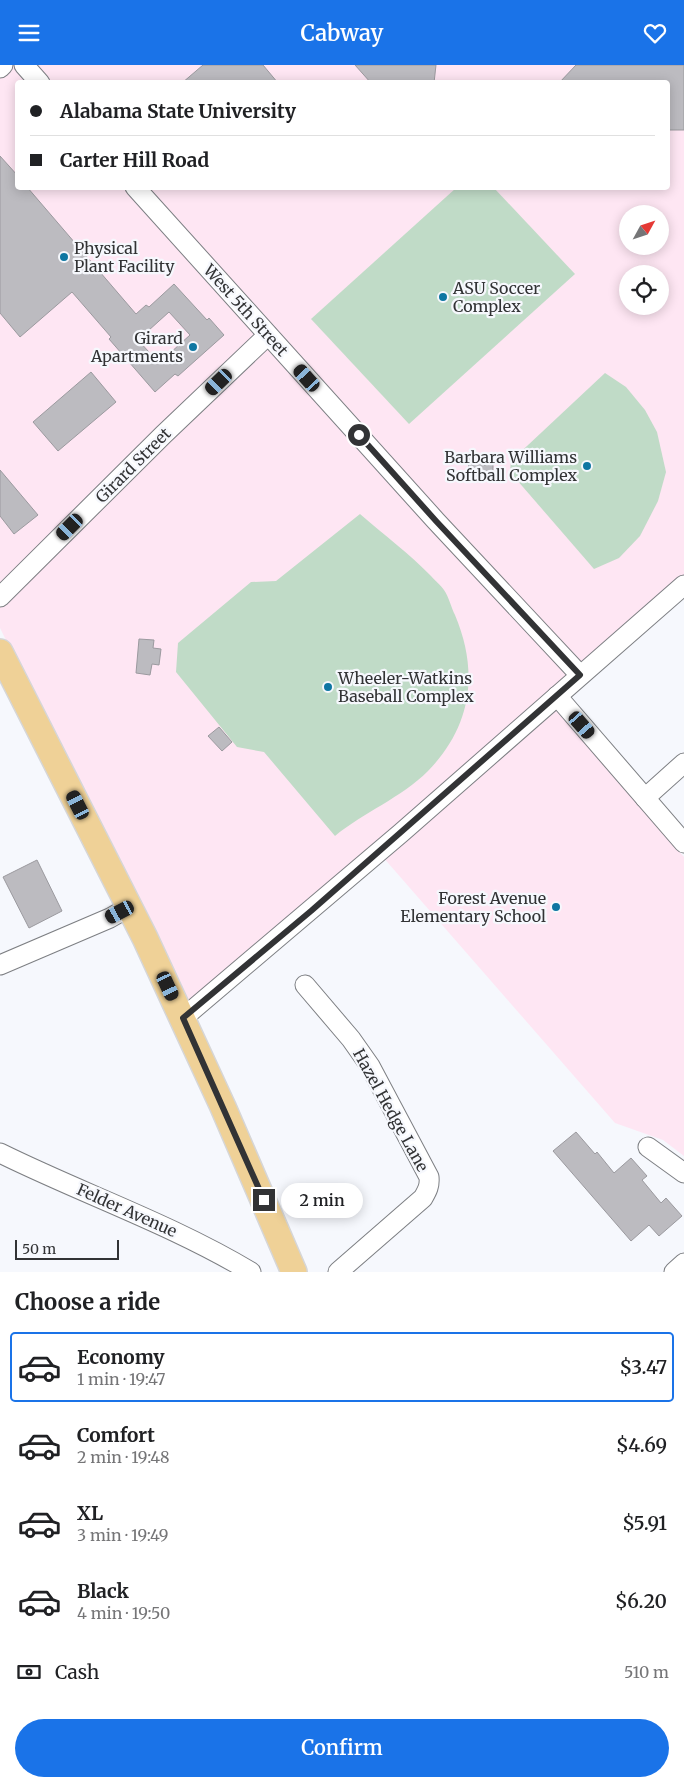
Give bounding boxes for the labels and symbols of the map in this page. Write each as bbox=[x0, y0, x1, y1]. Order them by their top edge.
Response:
north arrow bbox=[619, 205, 669, 255]
place label: Physical Plant Facility bbox=[74, 238, 175, 276]
marker: Physical Plant Facility bbox=[58, 251, 70, 263]
street label: West 5th Street bbox=[199, 259, 293, 361]
place label: ASU Soccer Complex bbox=[452, 278, 540, 316]
marker: ASU Soccer Complex bbox=[437, 291, 449, 303]
place label: Girard Apartments bbox=[90, 328, 183, 366]
marker: Girard Apartments bbox=[187, 341, 199, 353]
car bbox=[291, 362, 322, 394]
car bbox=[202, 366, 235, 398]
street label: Girard Street bbox=[91, 423, 175, 507]
route start bbox=[348, 424, 370, 446]
place label: Barbara Williams Softball Complex bbox=[444, 447, 577, 485]
marker: Barbara Williams Softball Complex bbox=[581, 460, 593, 472]
car bbox=[54, 511, 85, 543]
place label: Wheeler-Watkins Baseball Complex bbox=[337, 668, 474, 706]
marker: Wheeler-Watkins Baseball Complex bbox=[322, 681, 334, 693]
car bbox=[566, 709, 597, 741]
car bbox=[64, 788, 91, 822]
place label: Forest Avenue Elementary School bbox=[400, 888, 546, 926]
car bbox=[103, 898, 136, 926]
marker: Forest Avenue Elementary School bbox=[550, 901, 562, 913]
car bbox=[154, 969, 181, 1003]
street label: Hazel Hedge Lane bbox=[349, 1045, 433, 1175]
street label: Felder Avenue bbox=[74, 1179, 180, 1241]
callout: 2 min bbox=[282, 1183, 364, 1217]
route end bbox=[253, 1189, 275, 1211]
scale bar bbox=[15, 1237, 119, 1260]

